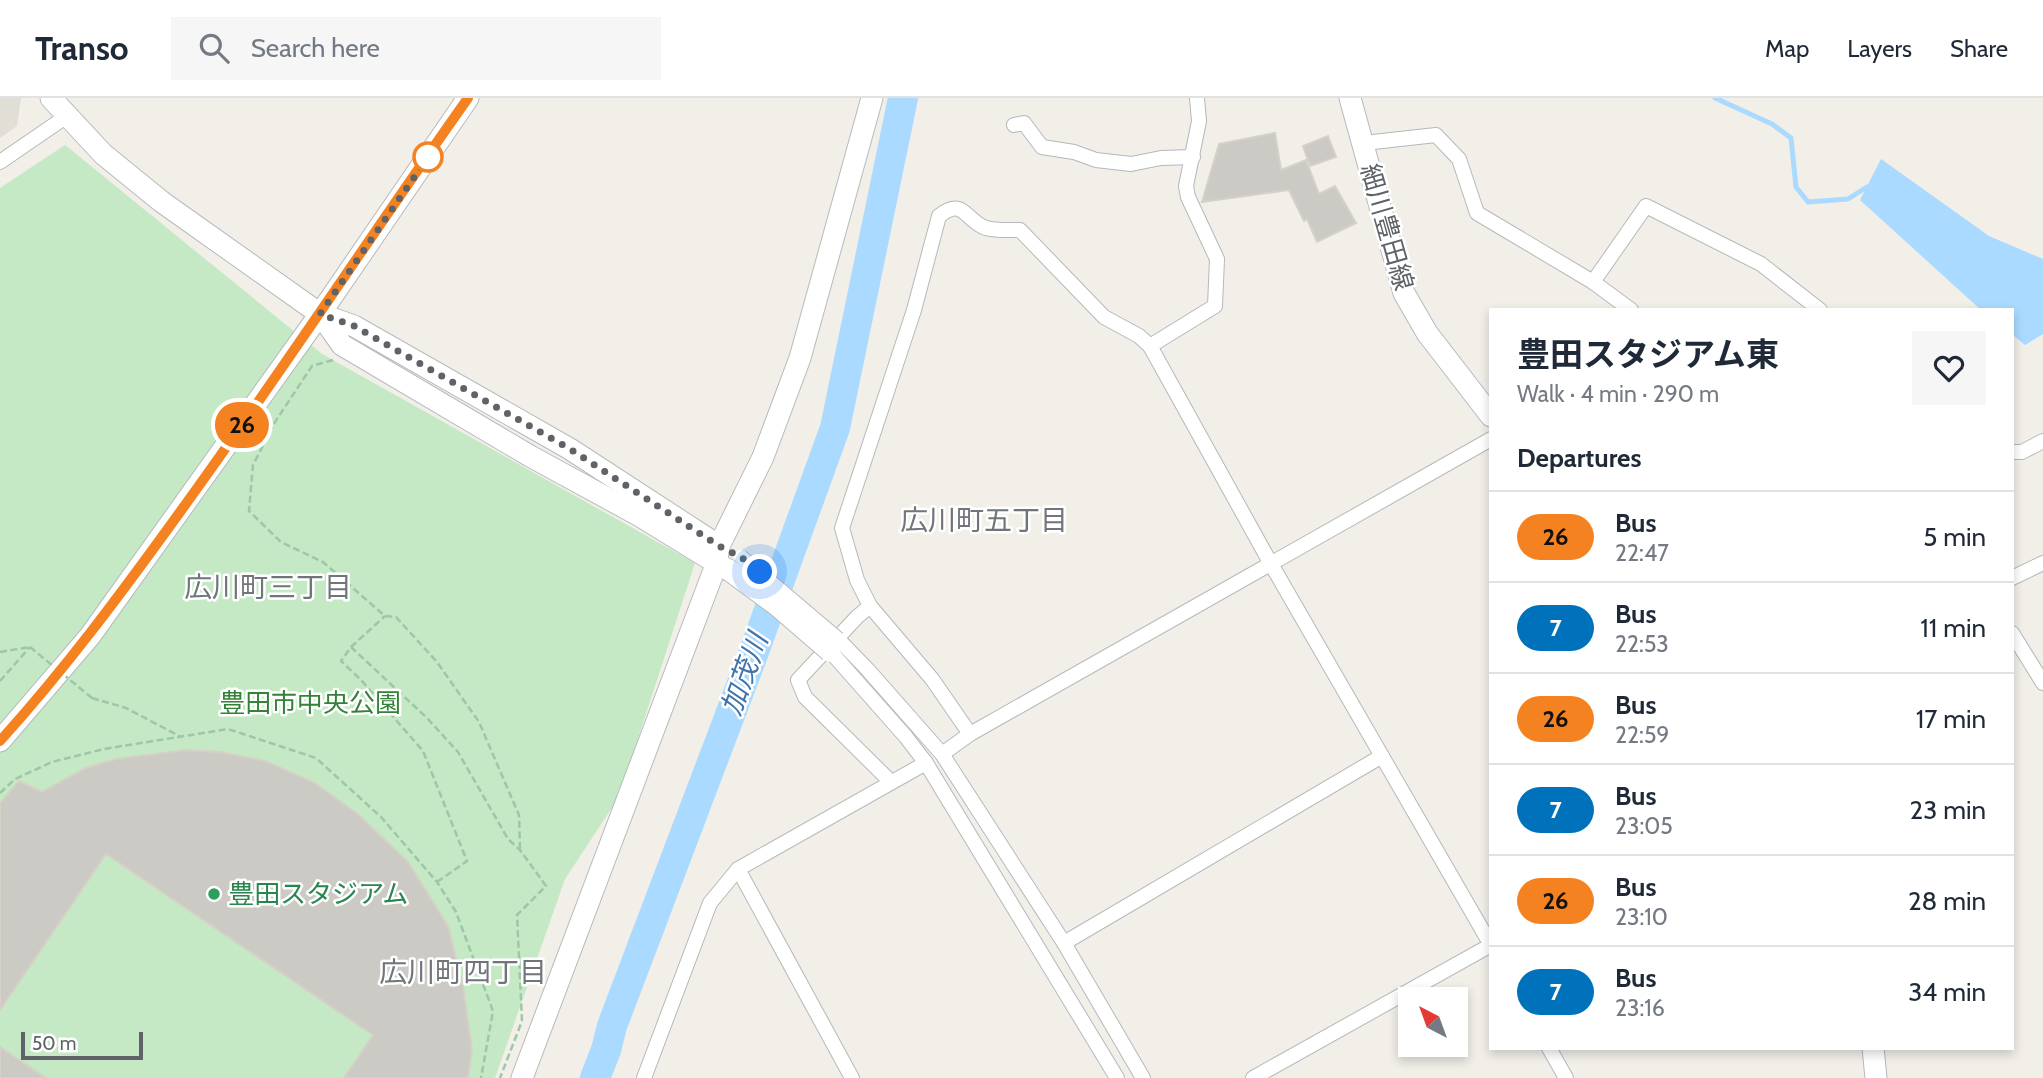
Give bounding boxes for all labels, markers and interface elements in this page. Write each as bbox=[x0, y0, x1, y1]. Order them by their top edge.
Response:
search box bbox=[171, 17, 661, 80]
text: Transo bbox=[35, 28, 129, 68]
icon: search bbox=[195, 29, 233, 67]
text: Search here bbox=[251, 32, 380, 64]
text: Map bbox=[1765, 34, 1809, 63]
text: Layers bbox=[1847, 34, 1912, 63]
text: Share bbox=[1950, 34, 2008, 63]
unlabelled marker bbox=[413, 142, 443, 172]
street label: 細川豊田線 bbox=[1354, 160, 1420, 294]
button: heart bbox=[1912, 331, 1986, 405]
text: 豊田スタジアム東 bbox=[1517, 334, 1779, 374]
text: Walk · 4 min · 290 m bbox=[1517, 380, 1719, 408]
line badge: 26 bbox=[210, 402, 274, 448]
text: 26 bbox=[229, 410, 255, 439]
text: Departures bbox=[1517, 442, 1641, 474]
district label: 広川町五丁目 bbox=[900, 503, 1068, 537]
text: Bus bbox=[1615, 507, 1656, 539]
text: 5 min bbox=[1923, 521, 1986, 553]
text: 26 bbox=[1542, 522, 1569, 551]
text: 22:47 bbox=[1615, 539, 1669, 567]
your location bbox=[742, 554, 777, 589]
district label: 広川町三丁目 bbox=[184, 570, 352, 604]
text: Bus bbox=[1615, 598, 1656, 630]
text: 11 min bbox=[1920, 612, 1986, 644]
text: 7 bbox=[1549, 613, 1562, 642]
water label: 加茂川 bbox=[714, 626, 775, 719]
text: 22:53 bbox=[1615, 630, 1669, 658]
park label: 豊田市中央公園 bbox=[219, 687, 401, 719]
text: Bus bbox=[1615, 689, 1656, 721]
text: 17 min bbox=[1916, 703, 1986, 735]
text: 26 bbox=[1542, 704, 1569, 733]
text: 22:59 bbox=[1615, 721, 1669, 749]
text: Bus bbox=[1615, 780, 1656, 812]
text: 23 min bbox=[1910, 794, 1986, 826]
text: 7 bbox=[1549, 795, 1562, 824]
text: 23:05 bbox=[1615, 812, 1673, 840]
text: Bus bbox=[1615, 871, 1656, 903]
place label: 豊田スタジアム bbox=[228, 878, 408, 910]
text: 28 min bbox=[1908, 885, 1986, 917]
marker: 豊田スタジアム bbox=[206, 886, 222, 902]
text: 26 bbox=[1542, 886, 1569, 915]
text: 23:10 bbox=[1615, 903, 1668, 931]
district label: 広川町四丁目 bbox=[379, 955, 547, 989]
text: Bus bbox=[1615, 962, 1656, 994]
text: 34 min bbox=[1908, 976, 1986, 1008]
text: 7 bbox=[1549, 977, 1562, 1006]
north arrow bbox=[1398, 987, 1468, 1057]
map controls bbox=[1398, 987, 1468, 1057]
text: 23:16 bbox=[1615, 994, 1665, 1022]
scale bar bbox=[21, 1029, 144, 1061]
text: 50 m bbox=[32, 1032, 76, 1055]

